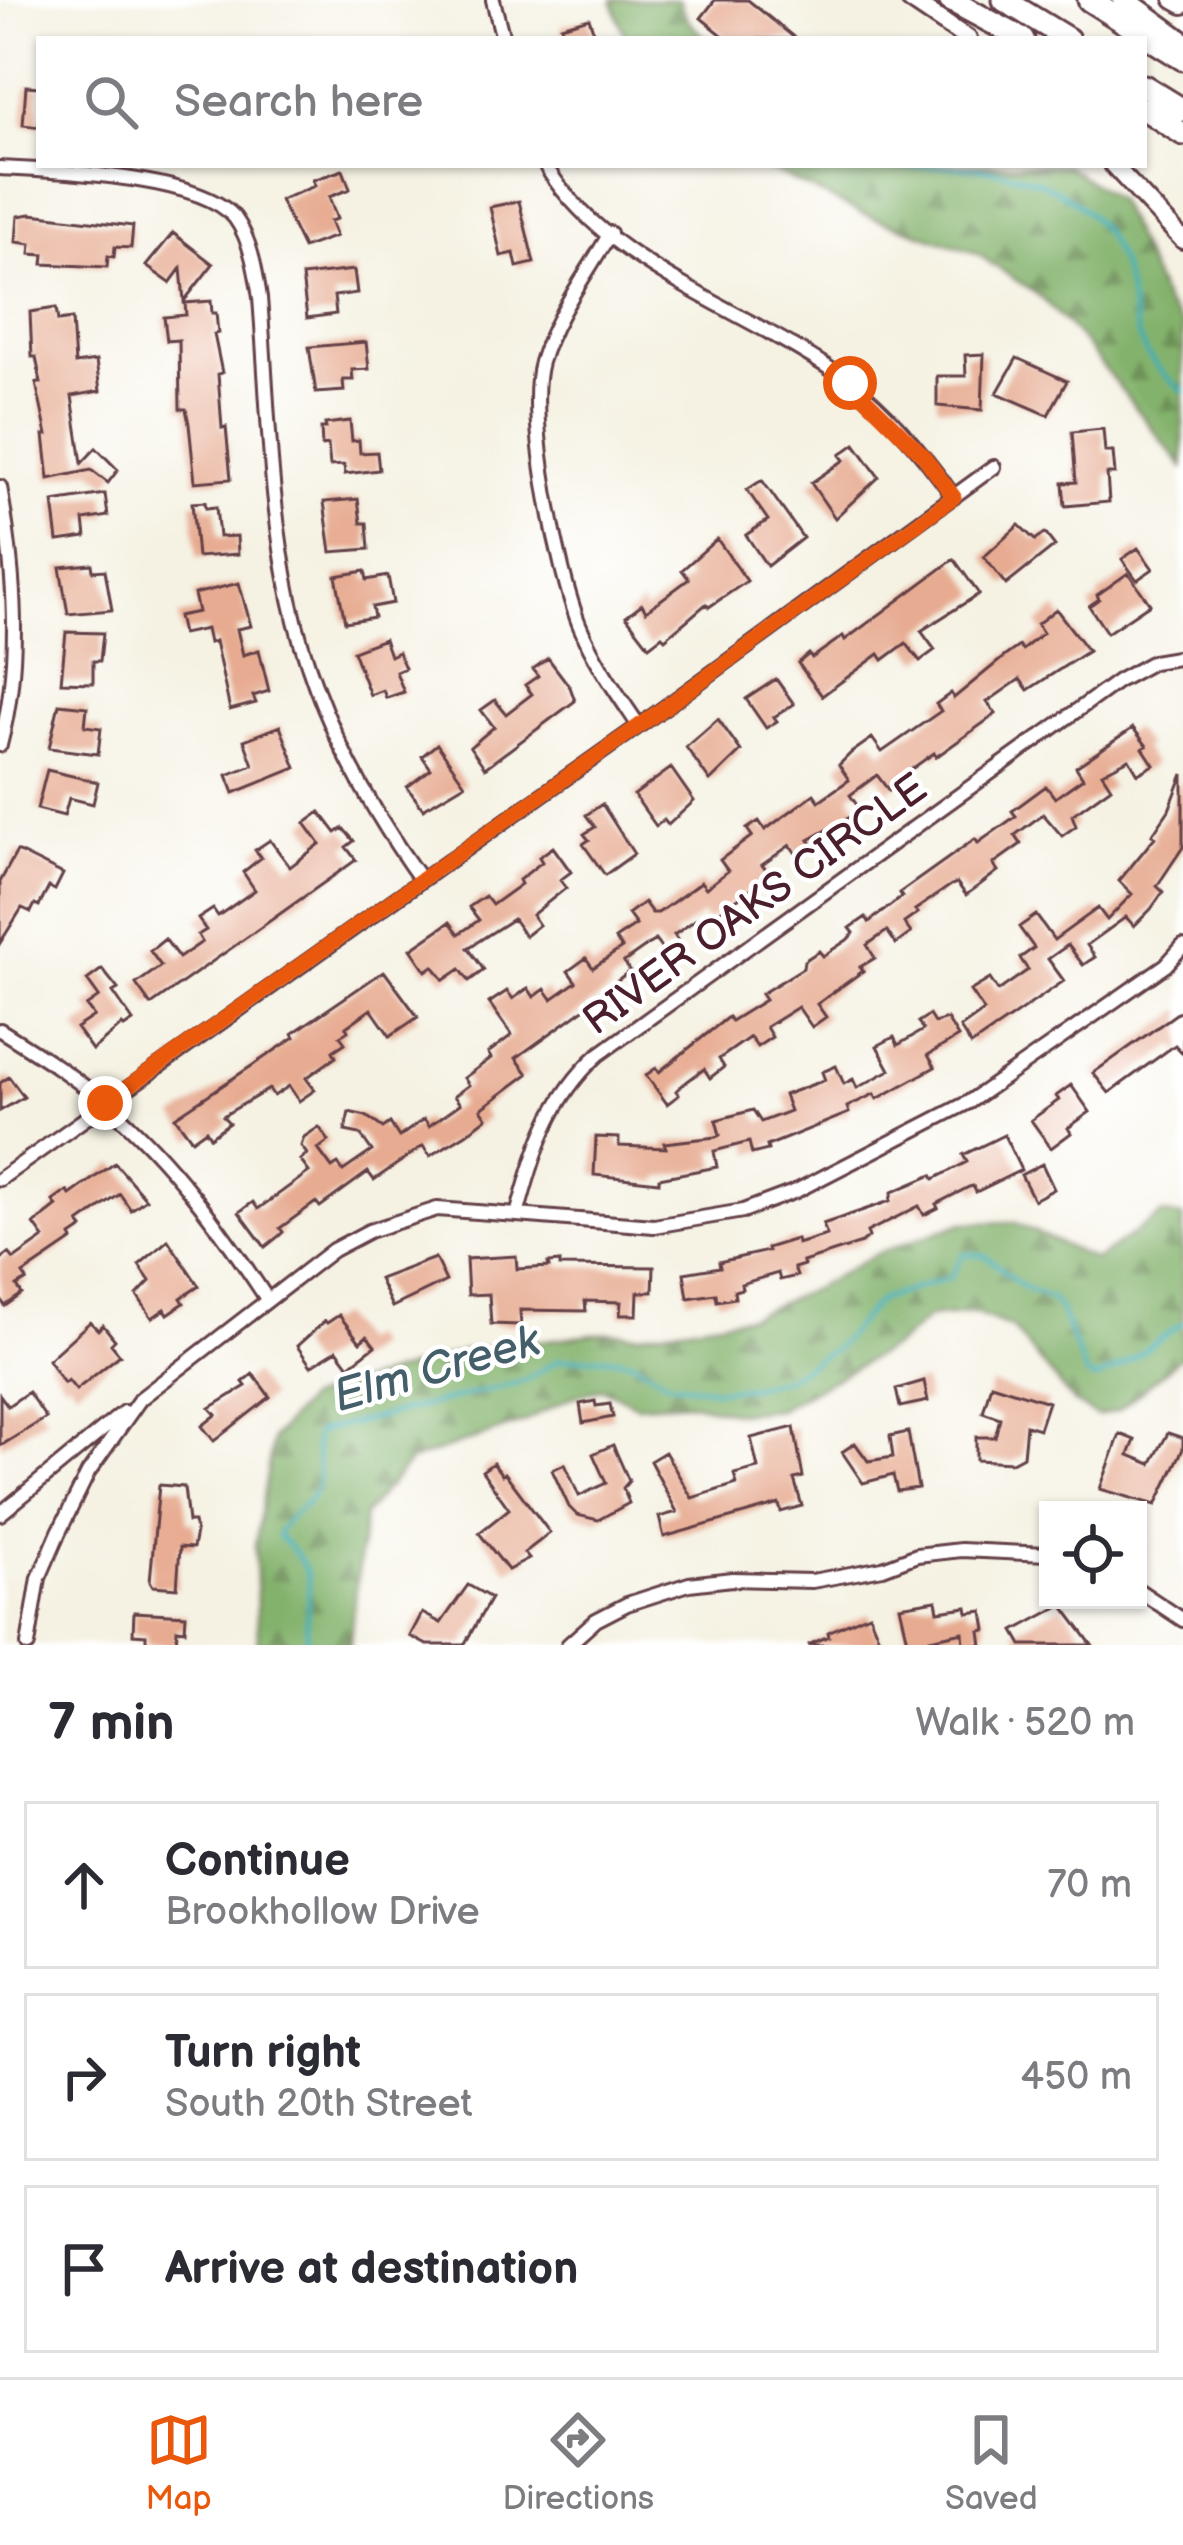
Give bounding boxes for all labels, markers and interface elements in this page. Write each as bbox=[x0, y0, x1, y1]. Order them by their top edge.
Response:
search box bbox=[36, 36, 1147, 168]
icon: search bbox=[78, 69, 144, 135]
text: Search here bbox=[174, 75, 423, 130]
route start bbox=[823, 356, 877, 410]
street label: RIVER OAKS CIRCLE bbox=[574, 763, 937, 1047]
route end bbox=[78, 1076, 132, 1130]
water label: Elm Creek bbox=[327, 1313, 548, 1425]
map controls bbox=[1039, 1501, 1147, 1609]
button: locate bbox=[1039, 1501, 1147, 1609]
text: 7 min bbox=[48, 1693, 174, 1754]
text: Walk · 520 m bbox=[915, 1700, 1135, 1747]
text: Continue bbox=[165, 1834, 350, 1889]
icon: ahead bbox=[51, 1852, 117, 1918]
text: 70 m bbox=[1047, 1862, 1132, 1909]
text: Brookhollow Drive bbox=[165, 1889, 480, 1936]
text: Turn right bbox=[165, 2026, 361, 2081]
icon: right bbox=[51, 2044, 117, 2110]
text: 450 m bbox=[1020, 2054, 1132, 2101]
text: South 20th Street bbox=[165, 2081, 472, 2128]
icon: arrive bbox=[51, 2236, 117, 2302]
text: Arrive at destination bbox=[165, 2242, 578, 2297]
tab: Map bbox=[145, 2407, 212, 2519]
tab: Directions bbox=[502, 2407, 654, 2519]
tab: Saved bbox=[945, 2407, 1038, 2519]

